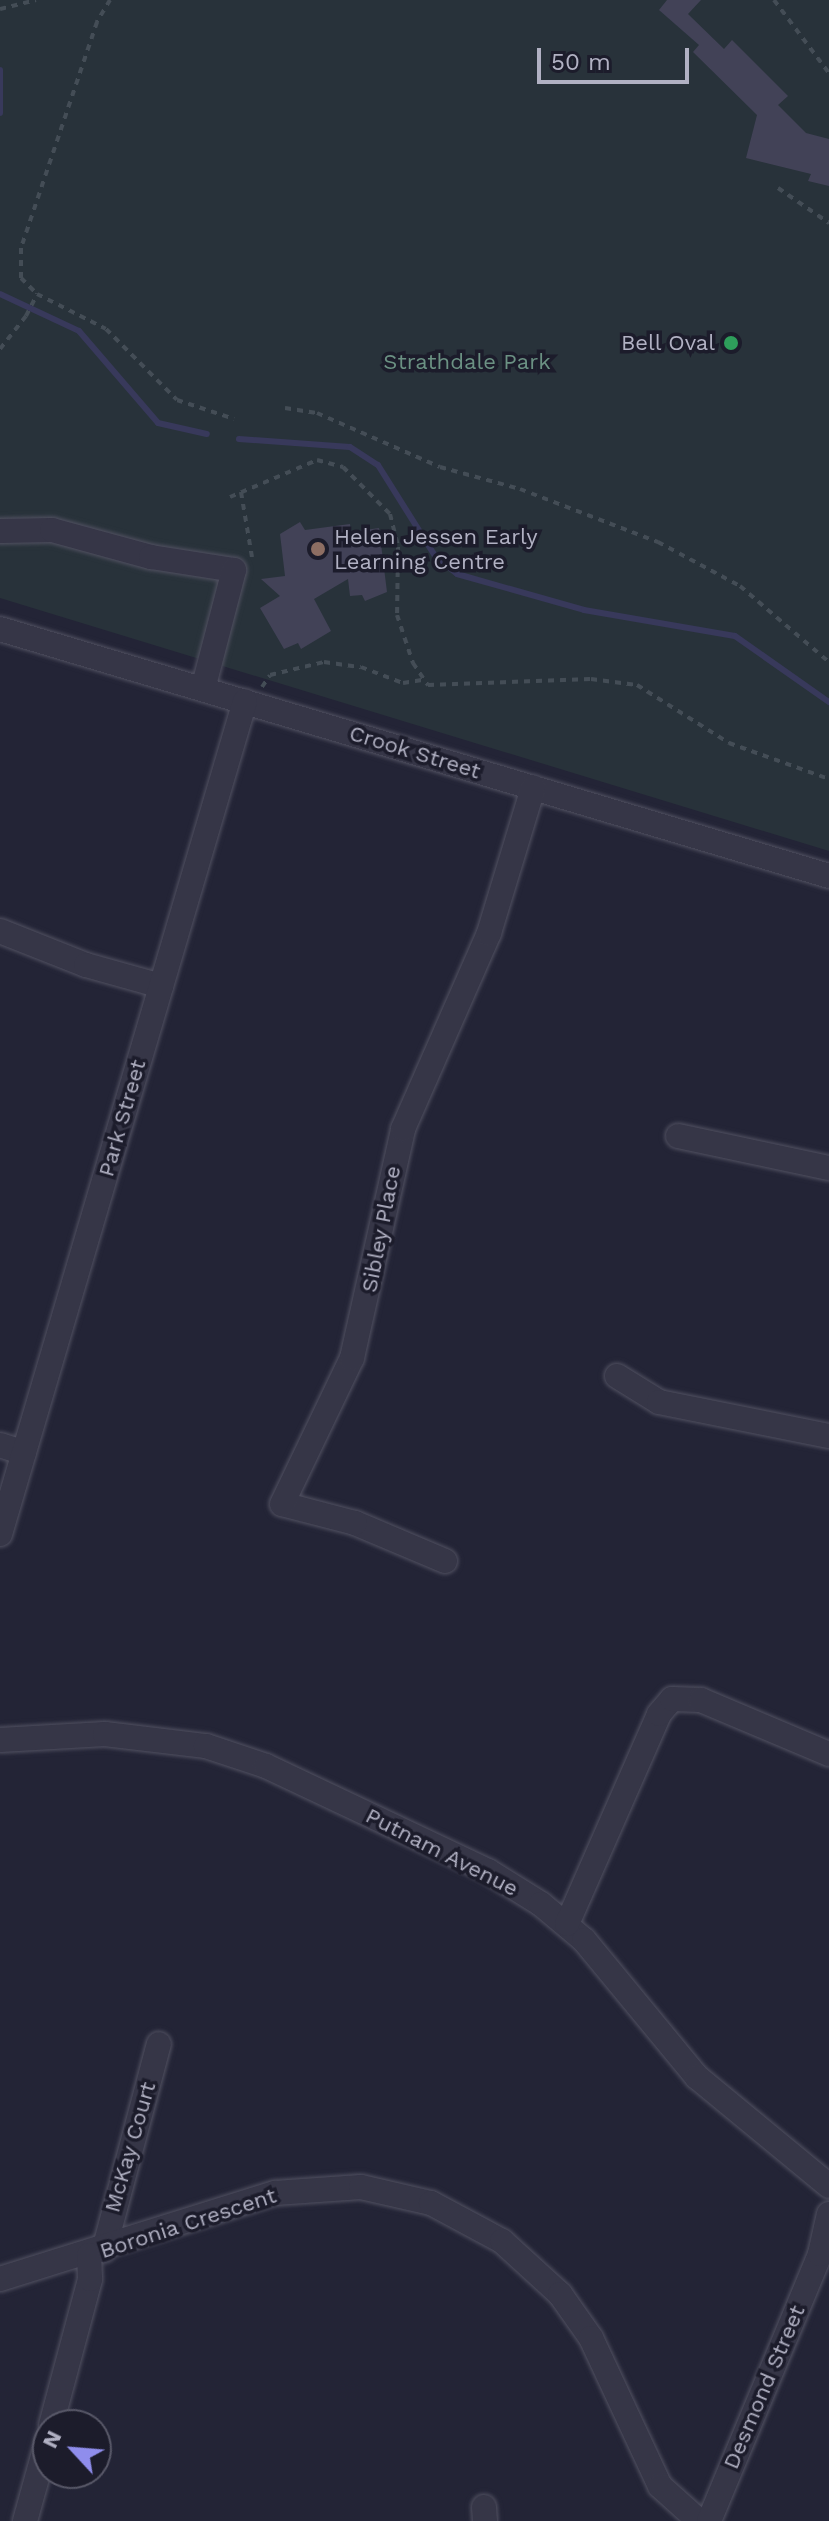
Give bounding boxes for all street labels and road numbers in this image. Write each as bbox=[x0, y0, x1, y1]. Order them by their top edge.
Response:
street label: Crook Street bbox=[346, 719, 484, 785]
street label: Park Street bbox=[93, 1056, 151, 1180]
street label: Sibley Place bbox=[356, 1163, 406, 1295]
street label: Putnam Avenue bbox=[361, 1802, 523, 1902]
street label: McKay Court bbox=[99, 2078, 161, 2216]
street label: Boronia Crescent bbox=[96, 2182, 280, 2264]
street label: Desmond Street bbox=[718, 2301, 810, 2473]

